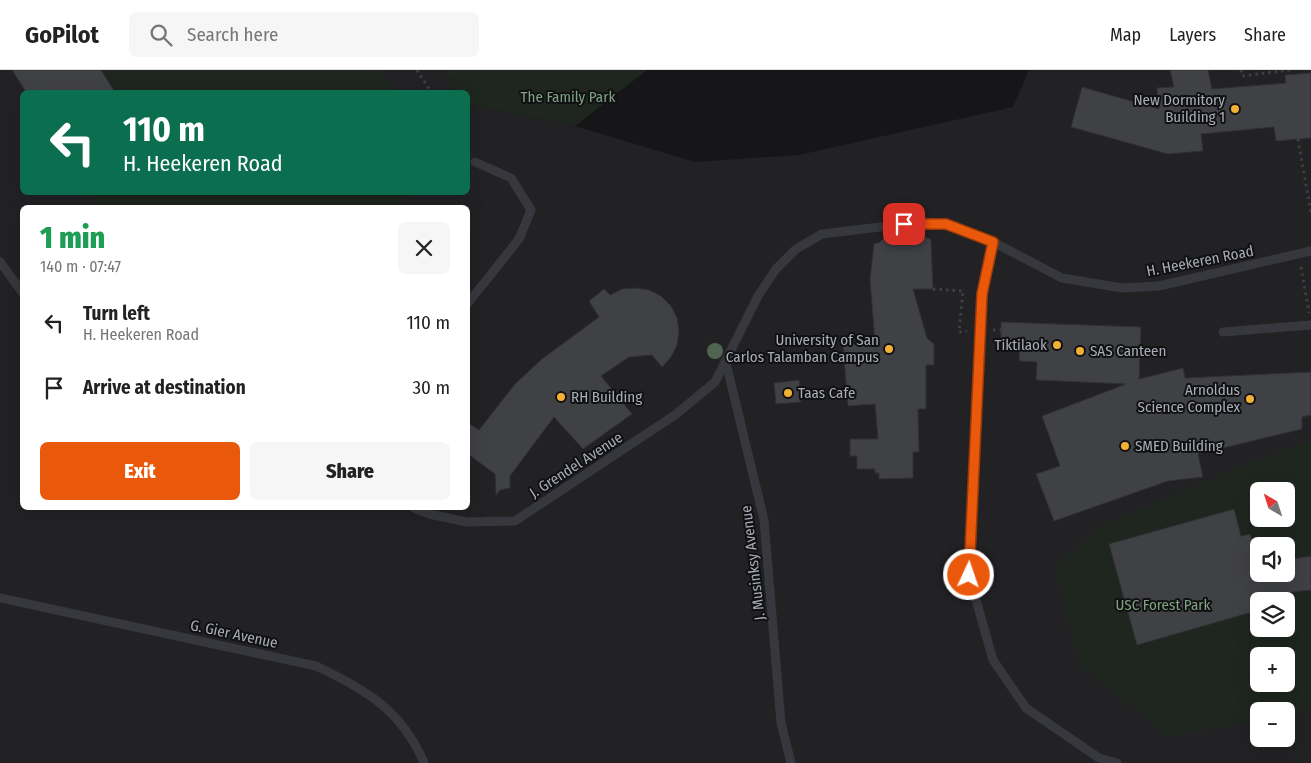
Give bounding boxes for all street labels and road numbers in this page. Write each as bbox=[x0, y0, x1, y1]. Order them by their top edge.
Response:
street label: H. Heekeren Road bbox=[1145, 242, 1255, 280]
street label: J. Grendel Avenue bbox=[526, 428, 626, 502]
street label: J. Musinksy Avenue bbox=[737, 504, 769, 622]
street label: G. Gier Avenue bbox=[189, 616, 279, 652]

